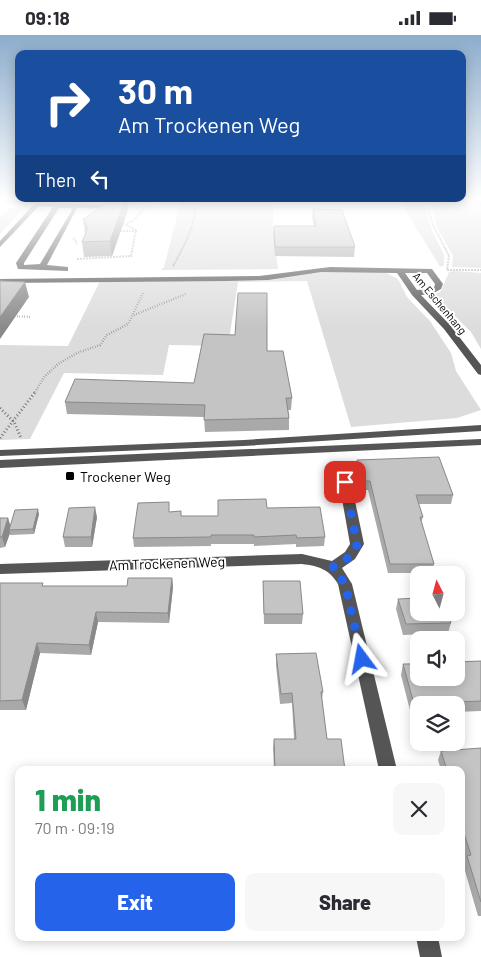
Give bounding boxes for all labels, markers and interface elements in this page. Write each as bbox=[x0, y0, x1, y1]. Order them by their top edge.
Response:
text: 09:18 bbox=[25, 6, 70, 29]
text: 30 m bbox=[118, 69, 193, 111]
icon: right bbox=[35, 70, 100, 135]
text: Am Trockenen Weg bbox=[118, 111, 300, 137]
icon: left bbox=[86, 165, 114, 193]
text: Then bbox=[35, 168, 76, 191]
street label: Am Eschenhang bbox=[410, 269, 470, 337]
pin bbox=[324, 461, 366, 503]
place label: Trockener Weg bbox=[80, 468, 171, 485]
icon: arrive bbox=[331, 468, 359, 496]
marker: Trockener Weg bbox=[64, 470, 76, 482]
street label: Am Trockenen Weg bbox=[109, 552, 225, 574]
north arrow bbox=[410, 566, 465, 621]
map controls bbox=[410, 566, 465, 751]
button: sound bbox=[410, 631, 465, 686]
position arrow bbox=[335, 632, 387, 684]
button: layers bbox=[410, 696, 465, 751]
text: 1 min bbox=[35, 781, 101, 817]
button: close bbox=[393, 783, 445, 835]
text: 70 m · 09:19 bbox=[35, 818, 115, 837]
button: Exit bbox=[35, 873, 235, 931]
button: Share bbox=[245, 873, 445, 931]

